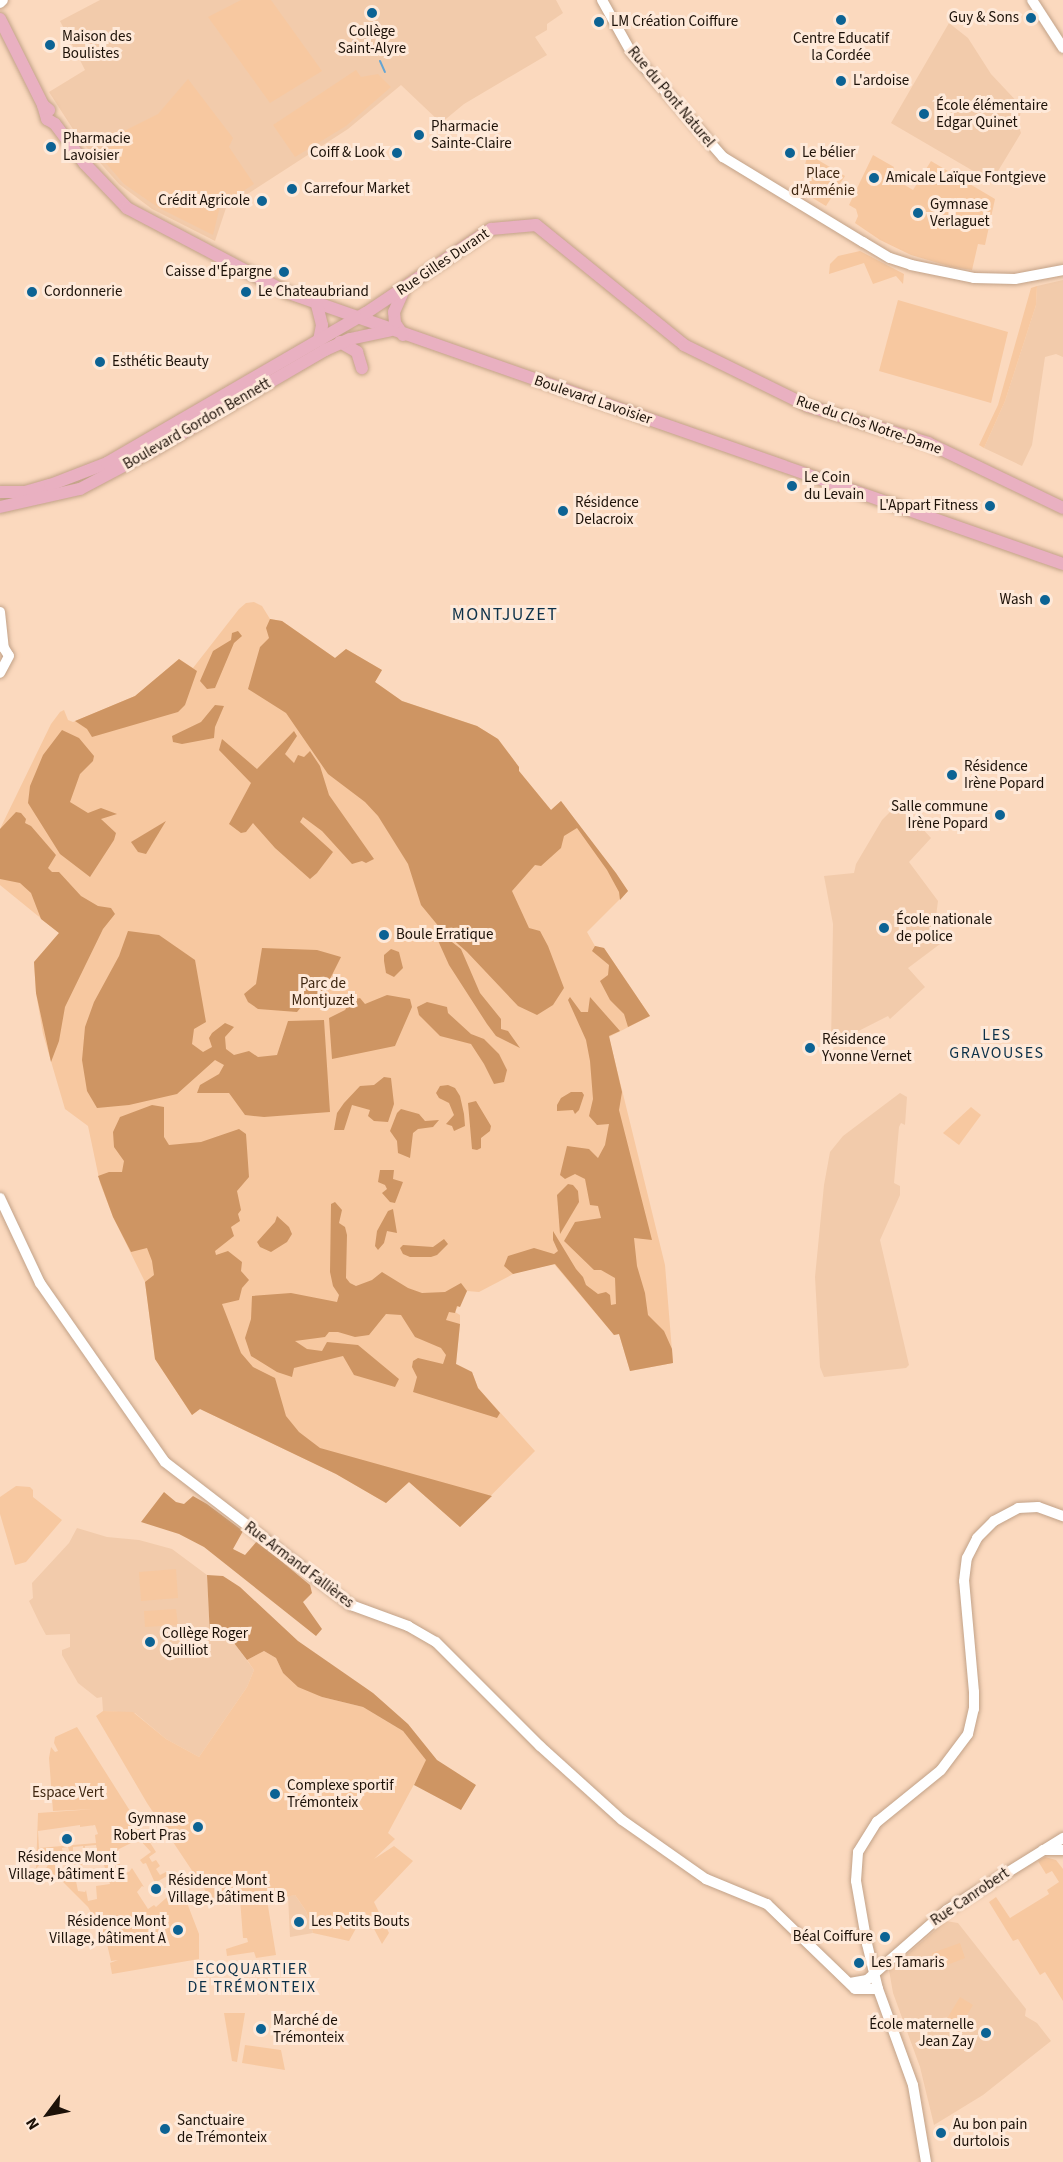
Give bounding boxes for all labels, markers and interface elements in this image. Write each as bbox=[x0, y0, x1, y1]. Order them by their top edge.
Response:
marker: Collège Saint-Alyre bbox=[365, 6, 379, 20]
place label: Guy & Sons bbox=[949, 9, 1019, 27]
marker: Guy & Sons bbox=[1024, 11, 1038, 25]
place label: LM Création Coiffure bbox=[611, 13, 738, 31]
marker: Centre Educatif la Cordée bbox=[834, 13, 848, 27]
marker: LM Création Coiffure bbox=[592, 15, 606, 29]
place label: Collège Saint-Alyre bbox=[338, 22, 406, 57]
place label: Maison des Boulistes bbox=[62, 27, 132, 62]
place label: Centre Educatif la Cordée bbox=[793, 29, 889, 64]
marker: Maison des Boulistes bbox=[43, 38, 57, 52]
street label: Rue du Pont Naturel bbox=[624, 43, 718, 151]
place label: L'ardoise bbox=[853, 72, 909, 90]
marker: L'ardoise bbox=[834, 74, 848, 88]
place label: École élémentaire Edgar Quinet bbox=[936, 96, 1048, 131]
marker: École élémentaire Edgar Quinet bbox=[917, 107, 931, 121]
place label: Pharmacie Sainte-Claire bbox=[431, 117, 512, 152]
marker: Pharmacie Sainte-Claire bbox=[412, 128, 426, 142]
place label: Pharmacie Lavoisier bbox=[63, 129, 130, 164]
marker: Pharmacie Lavoisier bbox=[44, 140, 58, 154]
place label: Coiff & Look bbox=[310, 144, 385, 162]
place label: Le bélier bbox=[802, 144, 855, 162]
marker: Coiff & Look bbox=[390, 146, 404, 160]
marker: Le bélier bbox=[783, 146, 797, 160]
park label: Place d'Arménie bbox=[791, 164, 855, 199]
place label: Amicale Laïque Fontgieve bbox=[886, 169, 1046, 187]
marker: Amicale Laïque Fontgieve bbox=[867, 171, 881, 185]
place label: Carrefour Market bbox=[304, 180, 410, 198]
marker: Carrefour Market bbox=[285, 182, 299, 196]
place label: Crédit Agricole bbox=[158, 192, 250, 210]
marker: Crédit Agricole bbox=[255, 194, 269, 208]
place label: Gymnase Verlaguet bbox=[930, 195, 990, 230]
marker: Gymnase Verlaguet bbox=[911, 206, 925, 220]
street label: Rue Gilles Durant bbox=[393, 224, 493, 300]
place label: Caisse d'Épargne bbox=[165, 263, 272, 281]
marker: Caisse d'Épargne bbox=[277, 265, 291, 279]
place label: Cordonnerie bbox=[44, 283, 122, 301]
place label: Le Chateaubriand bbox=[258, 283, 369, 301]
marker: Cordonnerie bbox=[25, 285, 39, 299]
marker: Le Chateaubriand bbox=[239, 285, 253, 299]
place label: Esthétic Beauty bbox=[112, 353, 209, 371]
marker: Esthétic Beauty bbox=[93, 355, 107, 369]
street label: Boulevard Lavoisier bbox=[532, 371, 654, 429]
street label: Boulevard Gordon Bennett bbox=[120, 374, 274, 474]
street label: Rue du Clos Notre-Dame bbox=[794, 392, 944, 458]
place label: Le Coin du Levain bbox=[804, 468, 864, 503]
marker: Le Coin du Levain bbox=[785, 479, 799, 493]
place label: Résidence Delacroix bbox=[575, 493, 639, 528]
place label: L'Appart Fitness bbox=[879, 497, 978, 515]
marker: L'Appart Fitness bbox=[983, 499, 997, 513]
marker: Résidence Delacroix bbox=[556, 504, 570, 518]
place label: Wash bbox=[999, 591, 1033, 609]
marker: Wash bbox=[1038, 593, 1052, 607]
district label: MONTJUZET bbox=[452, 604, 558, 626]
place label: Résidence Irène Popard bbox=[964, 757, 1044, 792]
marker: Résidence Irène Popard bbox=[945, 768, 959, 782]
place label: Salle commune Irène Popard bbox=[891, 797, 988, 832]
marker: Salle commune Irène Popard bbox=[993, 808, 1007, 822]
place label: École nationale de police bbox=[896, 910, 992, 945]
marker: École nationale de police bbox=[877, 921, 891, 935]
place label: Boule Erratique bbox=[396, 926, 493, 944]
marker: Boule Erratique bbox=[377, 928, 391, 942]
park label: Parc de Montjuzet bbox=[292, 974, 354, 1009]
district label: LES GRAVOUSES bbox=[949, 1025, 1045, 1063]
place label: Résidence Yvonne Vernet bbox=[822, 1030, 912, 1065]
marker: Résidence Yvonne Vernet bbox=[803, 1041, 817, 1055]
street label: Rue Armand Fallières bbox=[241, 1518, 357, 1612]
place label: Collège Roger Quilliot bbox=[162, 1624, 248, 1659]
marker: Collège Roger Quilliot bbox=[143, 1635, 157, 1649]
place label: Complexe sportif Trémonteix bbox=[287, 1776, 394, 1811]
park label: Espace Vert bbox=[32, 1784, 104, 1802]
marker: Complexe sportif Trémonteix bbox=[268, 1787, 282, 1801]
place label: Gymnase Robert Pras bbox=[113, 1809, 186, 1844]
marker: Gymnase Robert Pras bbox=[191, 1820, 205, 1834]
marker: Résidence Mont Village, bâtiment E bbox=[60, 1832, 74, 1846]
place label: Résidence Mont Village, bâtiment E bbox=[9, 1848, 125, 1883]
street label: Rue Canrobert bbox=[927, 1864, 1013, 1930]
place label: Résidence Mont Village, bâtiment B bbox=[168, 1871, 285, 1906]
marker: Résidence Mont Village, bâtiment B bbox=[149, 1882, 163, 1896]
place label: Résidence Mont Village, bâtiment A bbox=[49, 1912, 166, 1947]
place label: Les Petits Bouts bbox=[311, 1913, 410, 1931]
marker: Les Petits Bouts bbox=[292, 1915, 306, 1929]
marker: Résidence Mont Village, bâtiment A bbox=[171, 1923, 185, 1937]
place label: Béal Coiffure bbox=[793, 1928, 873, 1946]
marker: Béal Coiffure bbox=[878, 1930, 892, 1944]
place label: Les Tamaris bbox=[871, 1954, 945, 1972]
marker: Les Tamaris bbox=[852, 1956, 866, 1970]
district label: ECOQUARTIER DE TRÉMONTEIX bbox=[187, 1959, 317, 1997]
place label: Marché de Trémonteix bbox=[273, 2011, 344, 2046]
place label: École maternelle Jean Zay bbox=[869, 2015, 974, 2050]
marker: Marché de Trémonteix bbox=[254, 2022, 268, 2036]
marker: École maternelle Jean Zay bbox=[979, 2026, 993, 2040]
north arrow bbox=[18, 2084, 78, 2144]
place label: Sanctuaire de Trémonteix bbox=[177, 2111, 267, 2146]
text: N bbox=[21, 2113, 45, 2134]
place label: Au bon pain durtolois bbox=[953, 2115, 1027, 2150]
marker: Sanctuaire de Trémonteix bbox=[158, 2122, 172, 2136]
marker: Au bon pain durtolois bbox=[934, 2126, 948, 2140]

